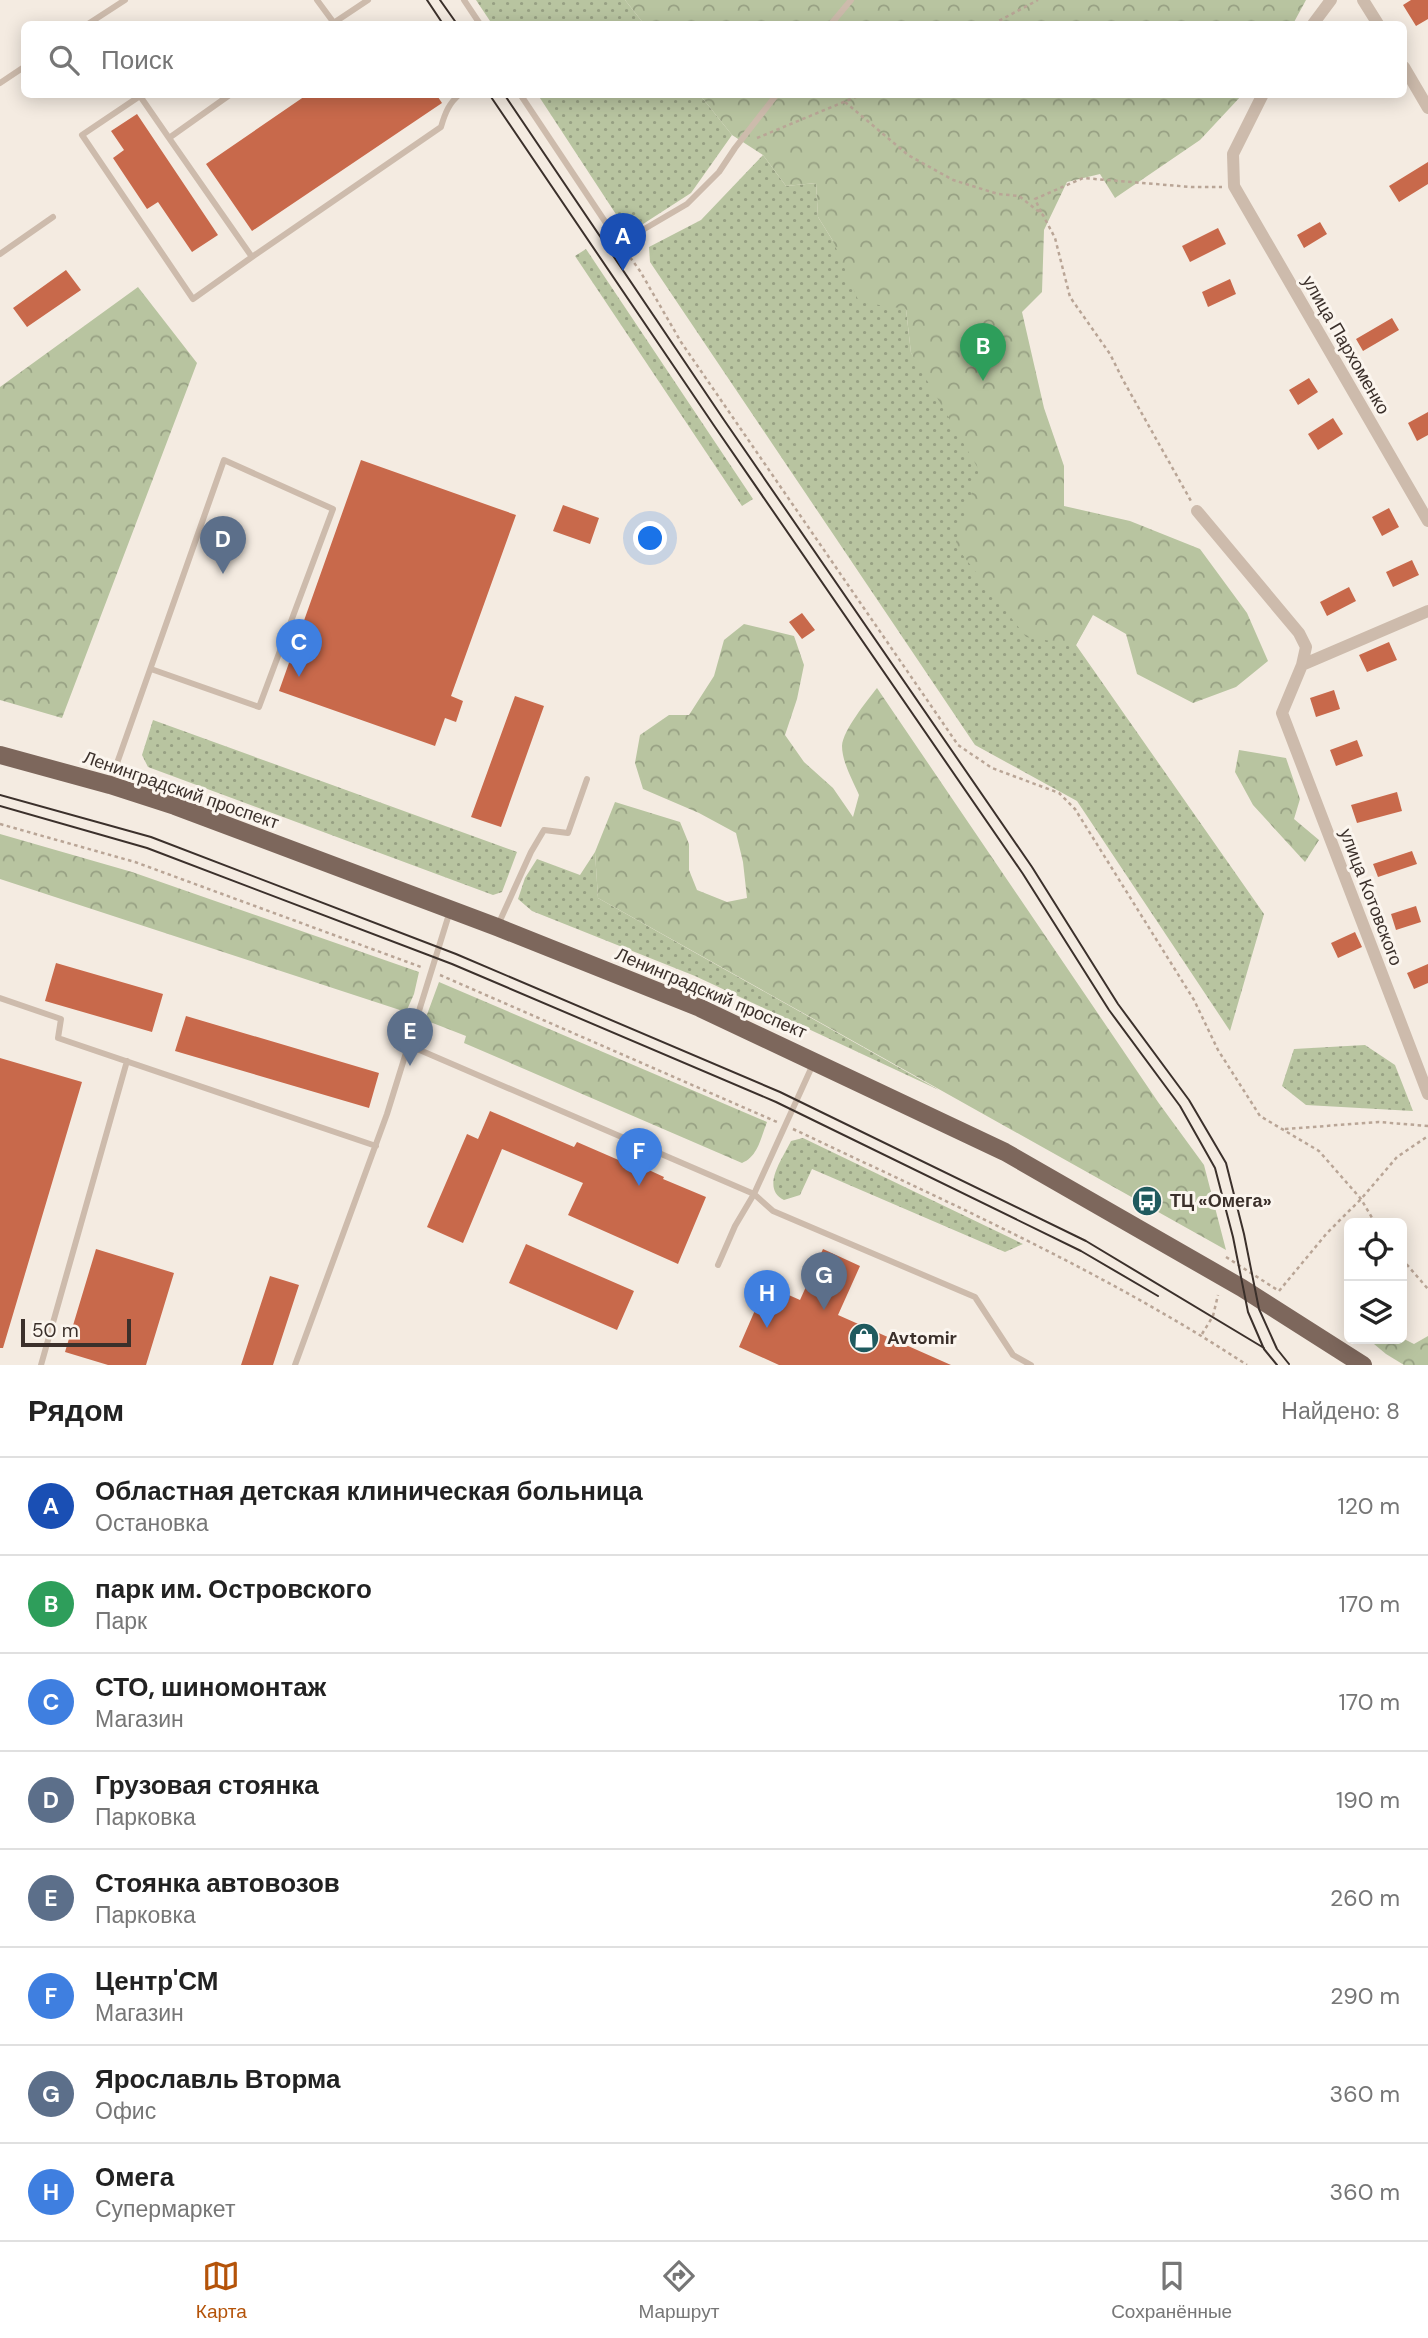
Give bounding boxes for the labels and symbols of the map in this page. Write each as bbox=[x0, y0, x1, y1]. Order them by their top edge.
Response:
pin: A bbox=[600, 213, 646, 271]
street label: улица Пархоменко bbox=[1297, 271, 1395, 419]
pin: B bbox=[960, 323, 1006, 381]
pin: D bbox=[200, 516, 246, 574]
your location bbox=[633, 521, 667, 555]
pin: C bbox=[276, 619, 322, 677]
street label: Ленинградский проспект bbox=[80, 745, 282, 835]
street label: улица Котовского bbox=[1334, 825, 1408, 969]
street label: Ленинградский проспект bbox=[612, 942, 810, 1044]
pin: E bbox=[387, 1008, 433, 1066]
pin: F bbox=[616, 1128, 662, 1186]
bus stop icon: ТЦ «Омега» bbox=[1130, 1184, 1164, 1218]
place label: ТЦ «Омега» bbox=[1170, 1189, 1272, 1213]
pin: G bbox=[801, 1252, 847, 1310]
pin: H bbox=[744, 1270, 790, 1328]
scale bar bbox=[21, 1316, 131, 1348]
shop icon: Avtomir bbox=[847, 1321, 881, 1355]
place label: Avtomir bbox=[887, 1326, 957, 1350]

